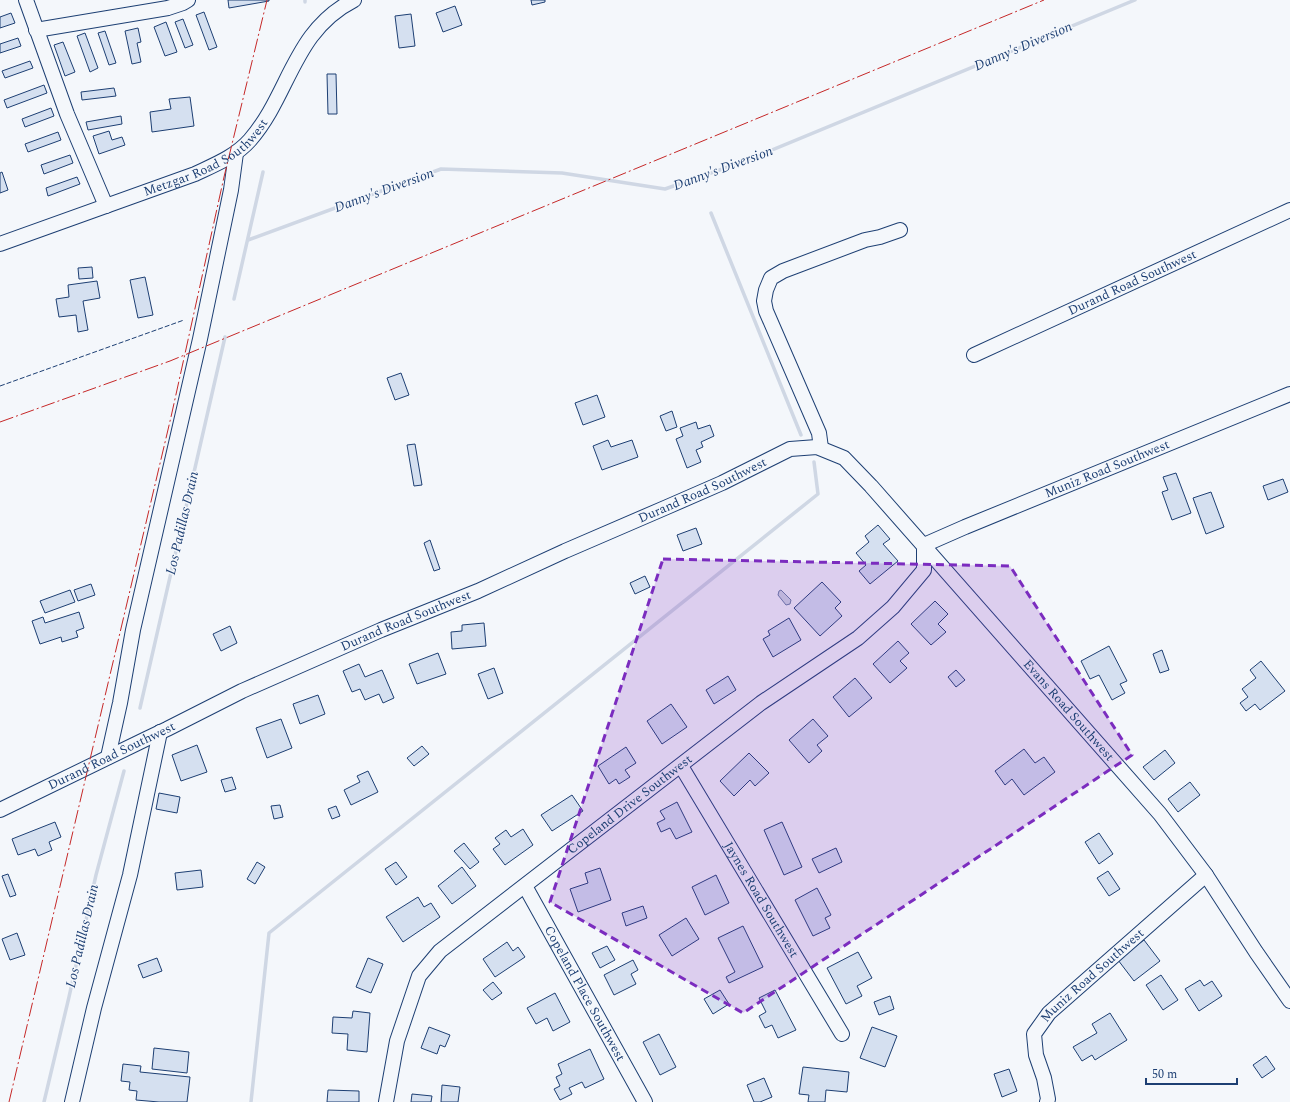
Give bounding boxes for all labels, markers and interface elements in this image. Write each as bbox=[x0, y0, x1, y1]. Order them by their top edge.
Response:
water label: Danny's Diversion bbox=[971, 16, 1076, 76]
street label: Metzgar Road Southwest bbox=[141, 115, 273, 202]
water label: Danny's Diversion bbox=[670, 140, 776, 196]
water label: Danny's Diversion bbox=[331, 162, 437, 218]
street label: Durand Road Southwest bbox=[1065, 244, 1200, 321]
street label: Muniz Road Southwest bbox=[1042, 434, 1173, 503]
street label: Durand Road Southwest bbox=[635, 452, 771, 528]
water label: Los Padillas Drain bbox=[160, 469, 204, 577]
street label: Durand Road Southwest bbox=[337, 585, 474, 657]
street label: Evans Road Southwest bbox=[1018, 655, 1119, 766]
street label: Durand Road Southwest bbox=[44, 716, 179, 795]
street label: Copeland Drive Southwest bbox=[563, 749, 697, 859]
street label: Jaynes Road Southwest bbox=[719, 838, 804, 962]
water label: Los Padillas Drain bbox=[60, 882, 104, 990]
street label: Copeland Place Southwest bbox=[539, 922, 631, 1065]
street label: Muniz Road Southwest bbox=[1035, 923, 1149, 1026]
scale bar bbox=[1146, 1060, 1237, 1086]
text: 50 m bbox=[1152, 1065, 1177, 1084]

